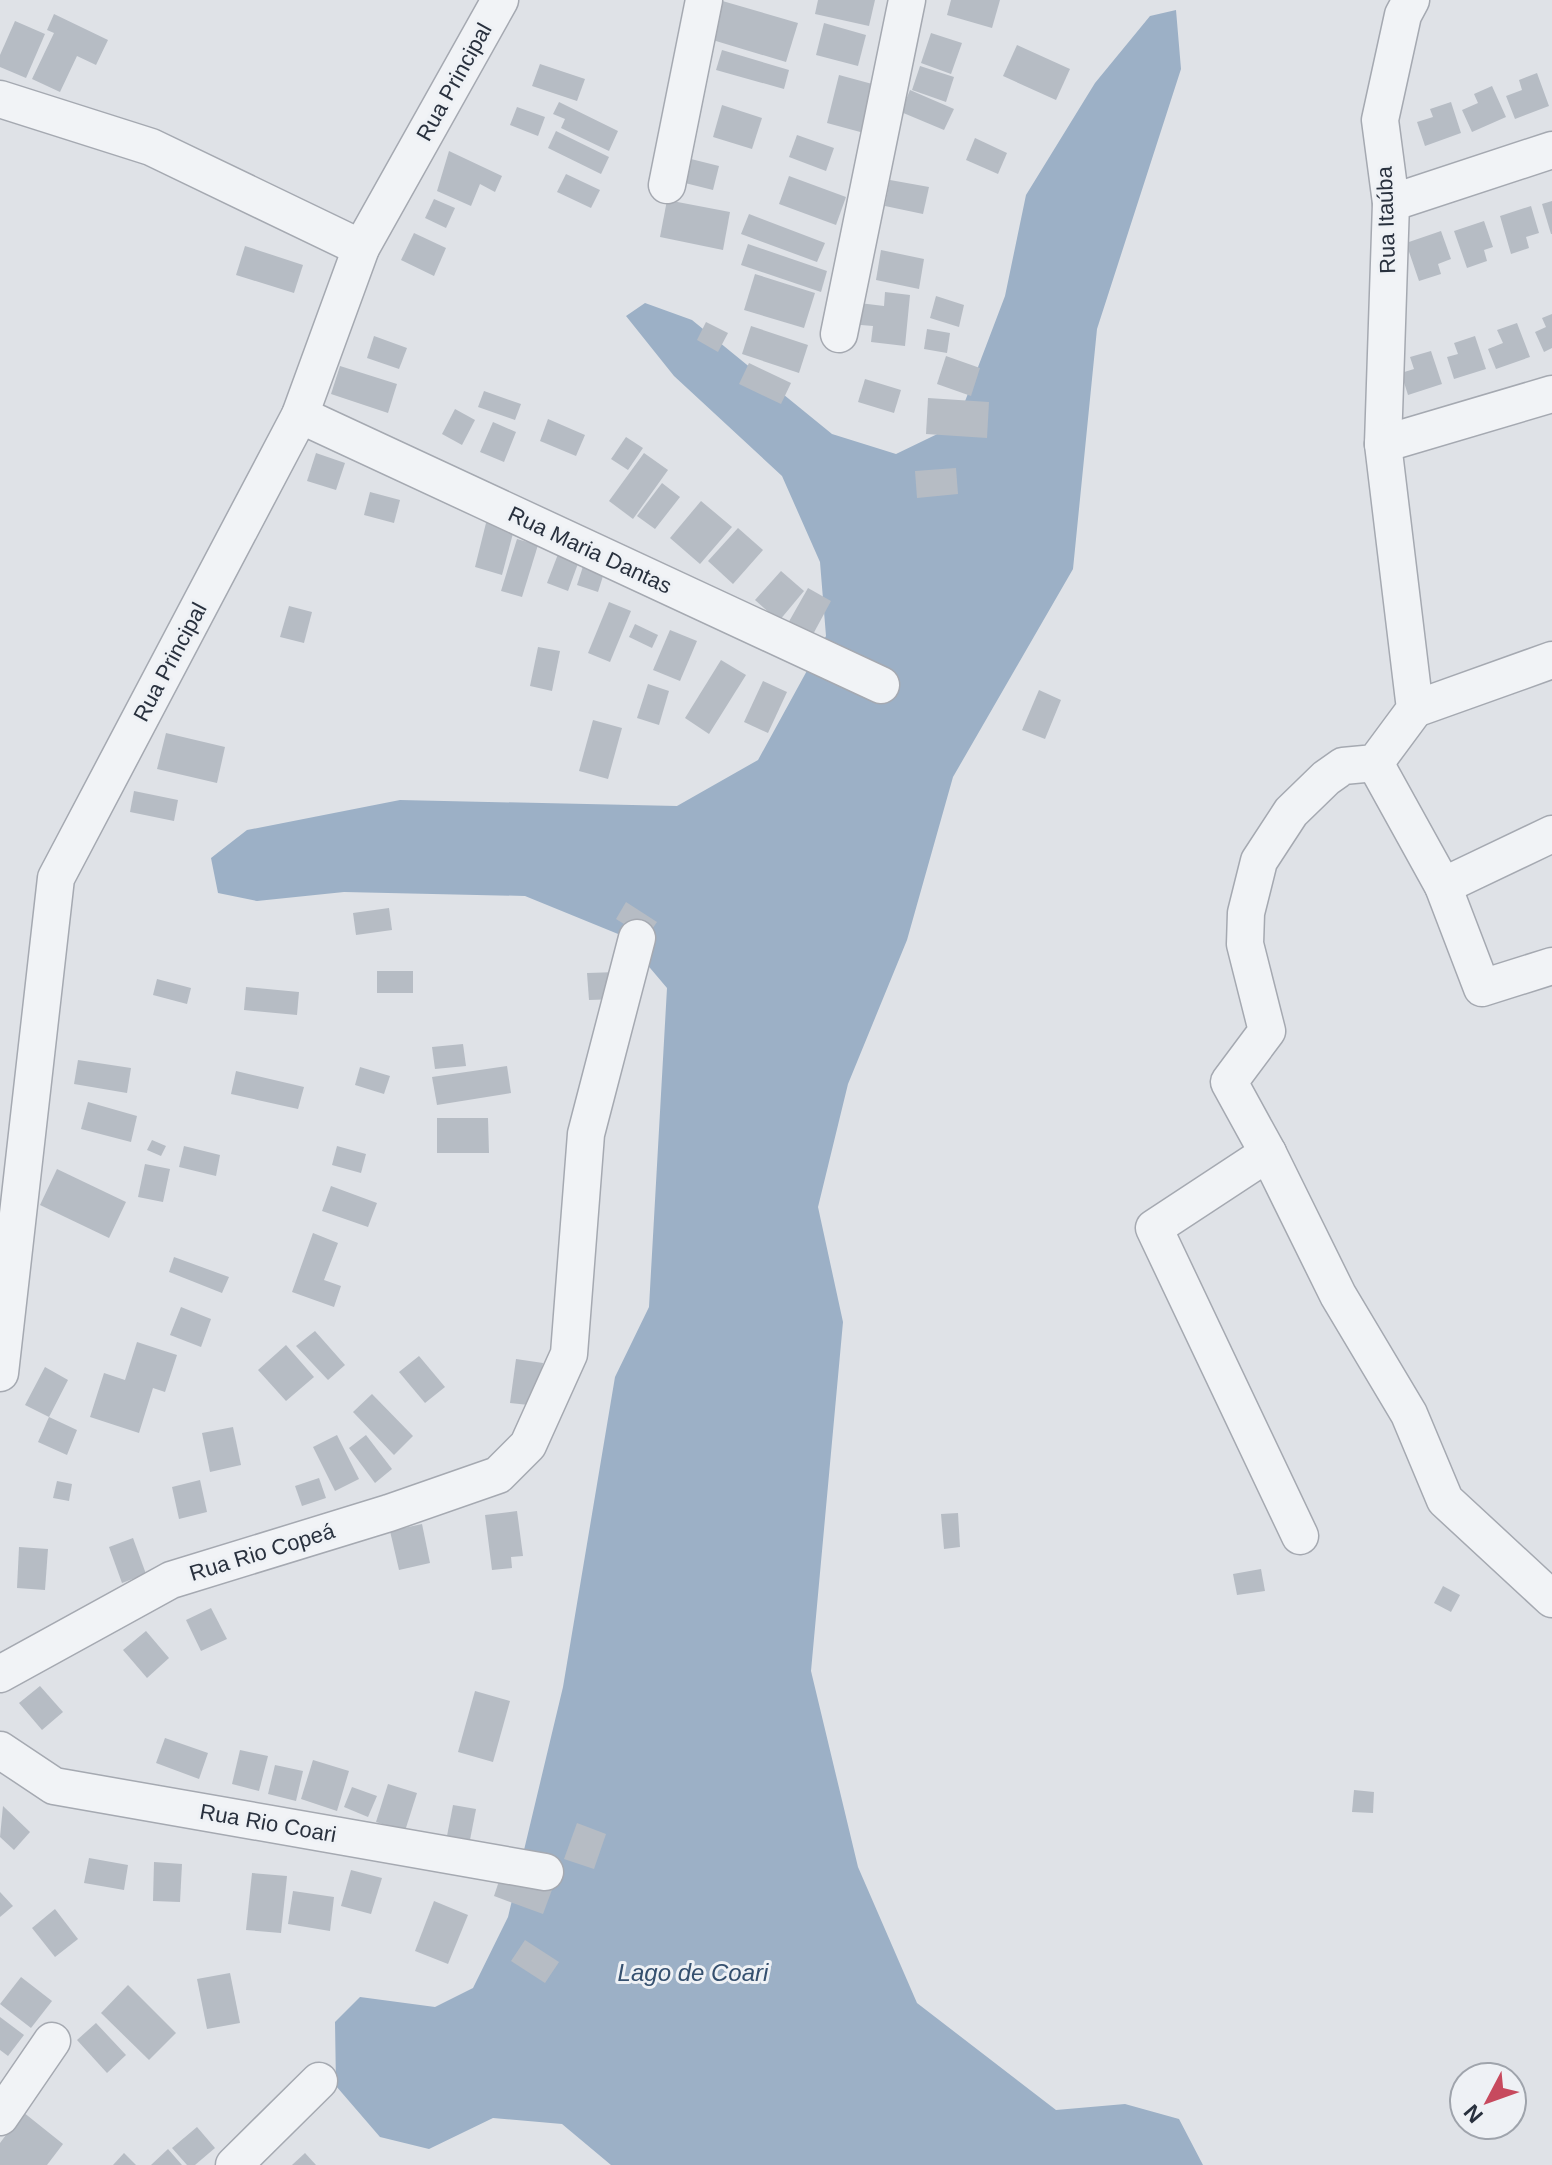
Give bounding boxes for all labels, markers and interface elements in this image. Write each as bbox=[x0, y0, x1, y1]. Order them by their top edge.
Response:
street label: Rua Principal bbox=[411, 19, 497, 145]
street label: Rua Itaúba bbox=[1372, 165, 1400, 274]
street label: Rua Maria Dantas bbox=[504, 501, 676, 599]
street label: Rua Principal bbox=[128, 598, 212, 726]
street label: Rua Rio Copeá bbox=[186, 1518, 338, 1586]
street label: Rua Rio Coari bbox=[198, 1799, 338, 1847]
water label: Lago de Coari bbox=[618, 1959, 769, 1986]
north arrow bbox=[1448, 2061, 1528, 2141]
text: N bbox=[1459, 2100, 1488, 2128]

